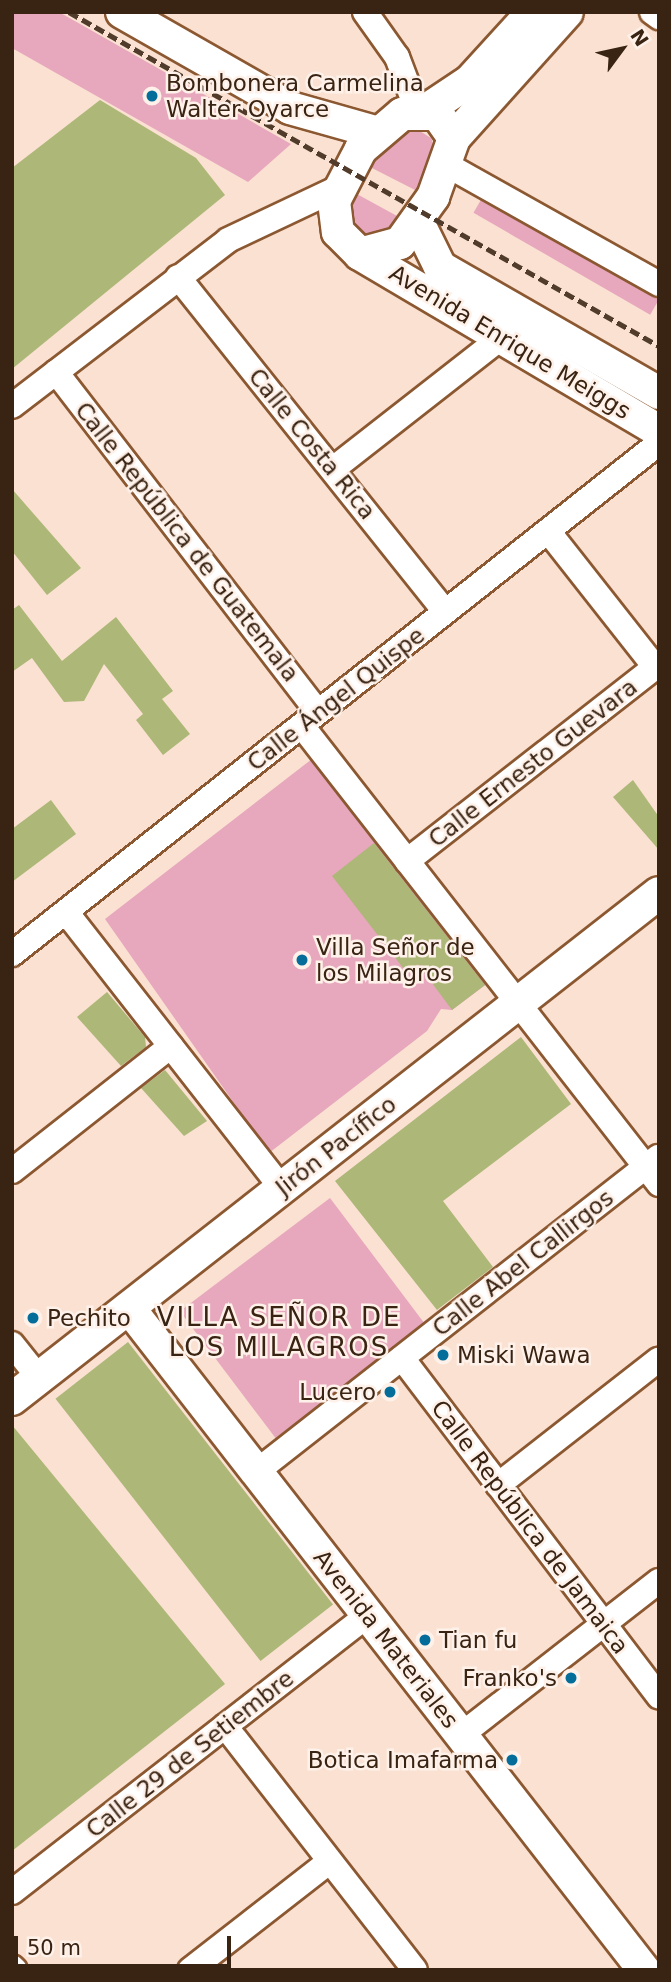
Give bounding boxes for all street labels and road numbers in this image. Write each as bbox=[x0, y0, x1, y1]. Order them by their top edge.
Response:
street label: Avenida Enrique Meiggs bbox=[384, 259, 636, 425]
street label: Calle Costa Rica bbox=[243, 363, 381, 525]
street label: Calle República de Guatemala bbox=[69, 397, 305, 687]
street label: Calle Ángel Quispe bbox=[242, 621, 430, 777]
street label: Calle Ernesto Guevara bbox=[423, 673, 643, 853]
street label: Jirón Pacífico bbox=[270, 1090, 402, 1202]
street label: Calle Abel Callirgos bbox=[427, 1184, 619, 1342]
street label: Calle República de Jamaica bbox=[425, 1395, 635, 1659]
street label: Avenida Materiales bbox=[308, 1544, 464, 1734]
street label: Calle 29 de Setiembre bbox=[81, 1664, 299, 1844]

